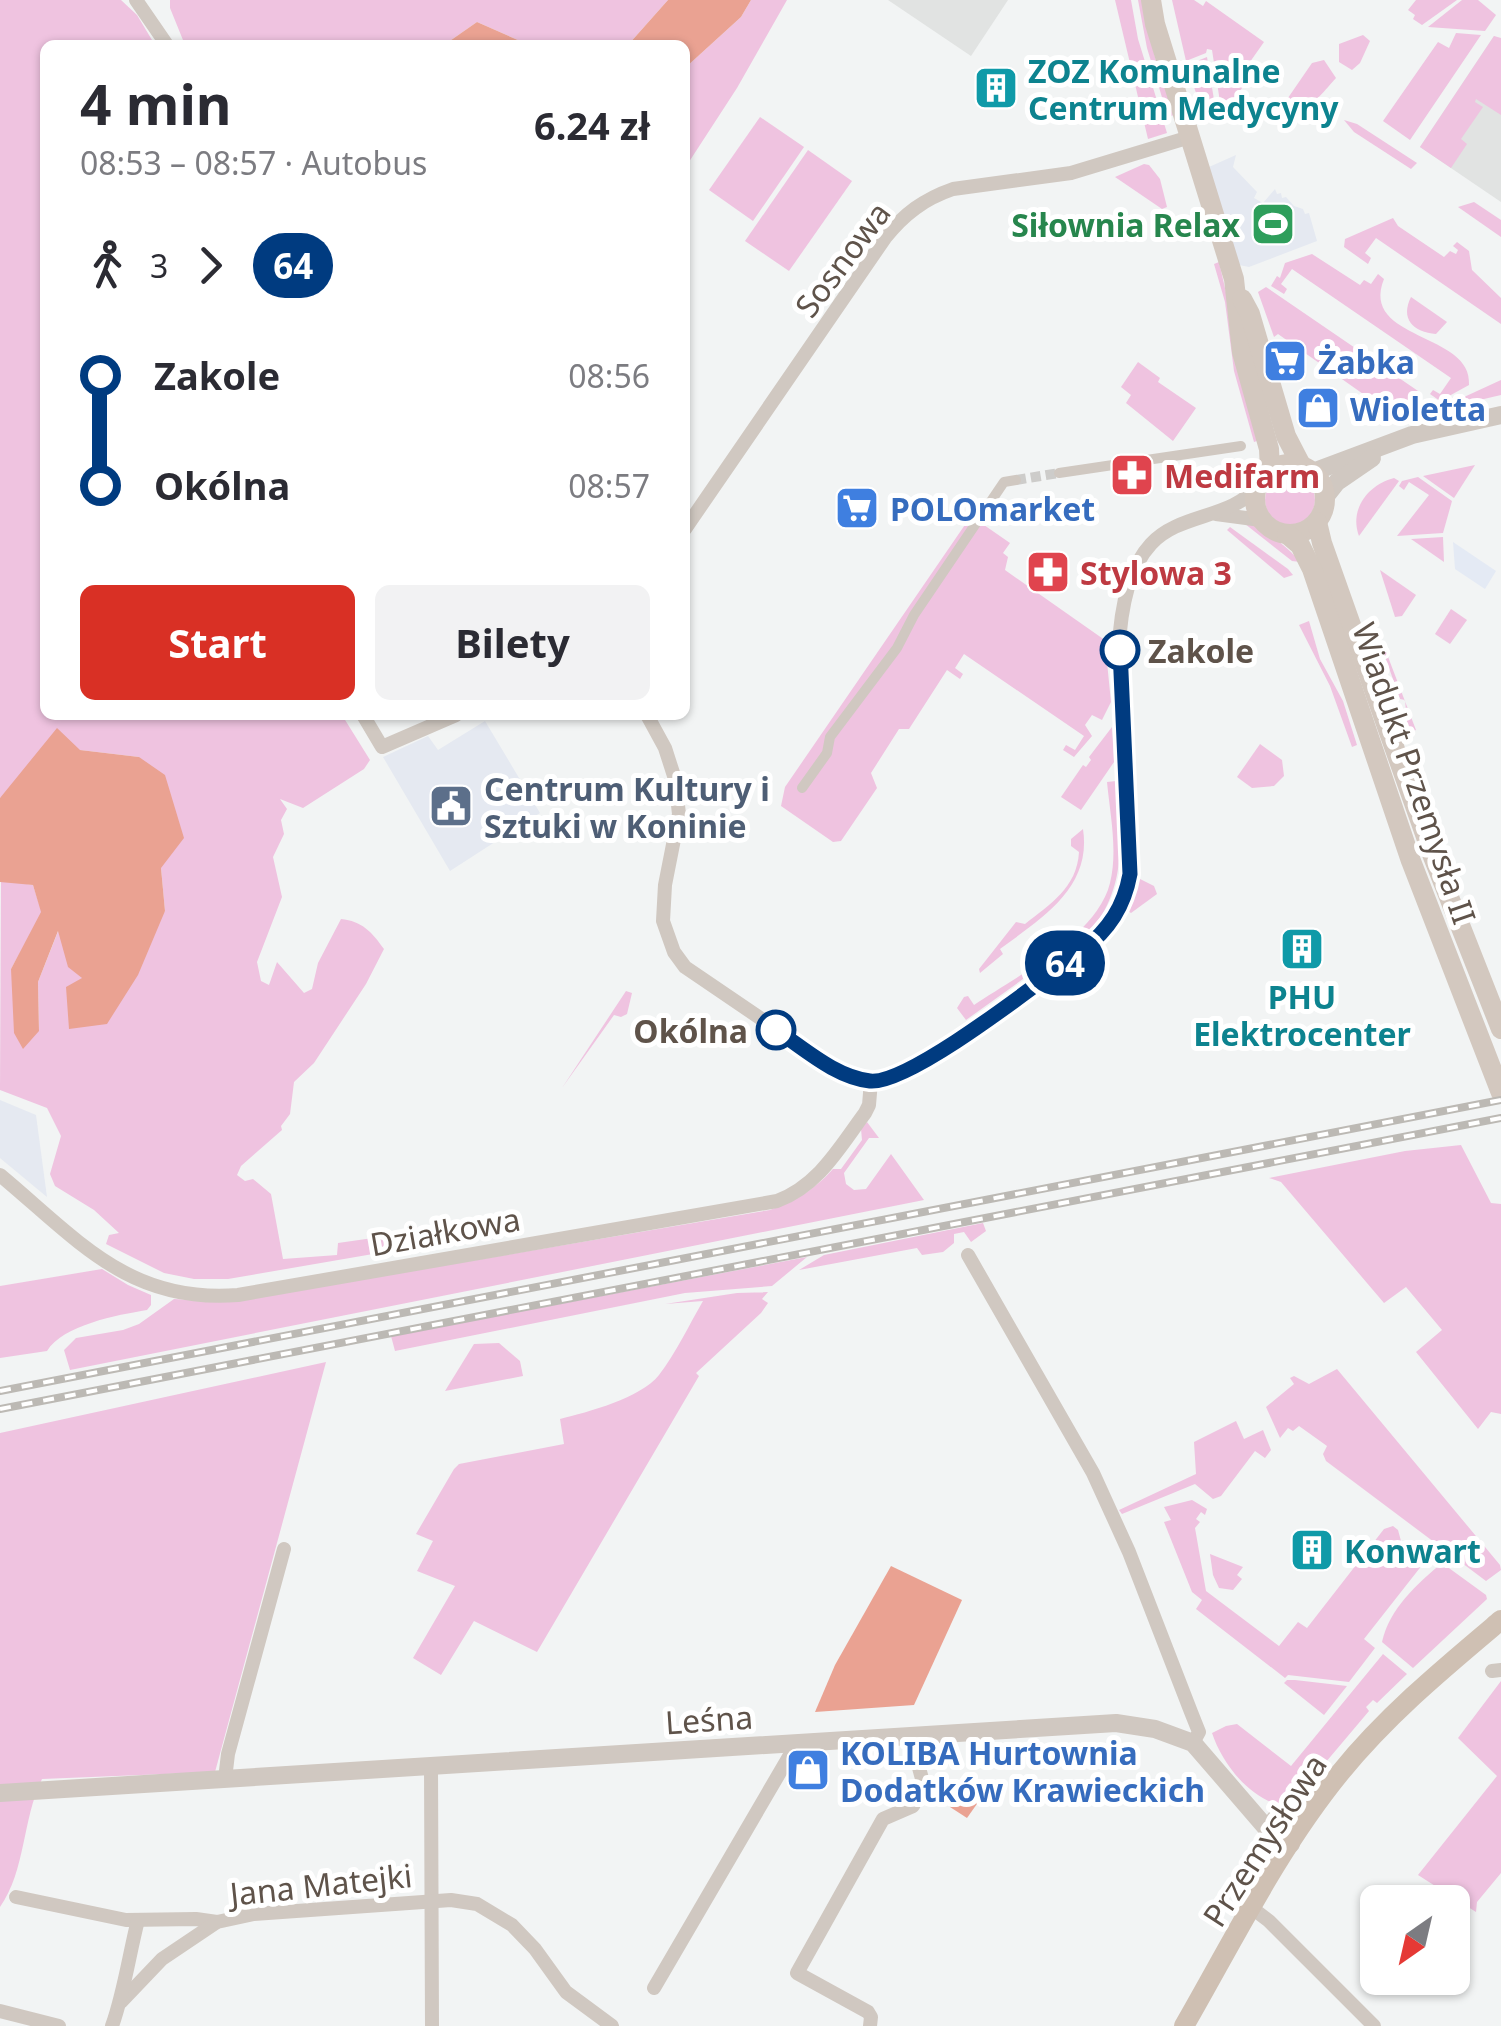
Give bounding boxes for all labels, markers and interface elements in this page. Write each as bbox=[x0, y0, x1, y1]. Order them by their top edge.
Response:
place label: ZOZ Komunalne Centrum Medycyny bbox=[1028, 49, 1339, 129]
building icon: ZOZ Komunalne Centrum Medycyny bbox=[973, 65, 1019, 111]
text: 4 min bbox=[80, 66, 232, 141]
text: 6.24 zł bbox=[534, 99, 650, 151]
text: 08:53 – 08:57 · Autobus bbox=[80, 141, 427, 184]
street label: Sosnowa bbox=[785, 193, 899, 325]
sports icon: Siłownia Relax bbox=[1250, 201, 1296, 247]
place label: Siłownia Relax bbox=[1011, 203, 1240, 246]
icon: walk bbox=[80, 238, 135, 293]
icon: forward bbox=[183, 238, 238, 293]
text: 64 bbox=[273, 242, 313, 289]
text: 3 bbox=[150, 244, 168, 287]
supermarket icon: Żabka bbox=[1262, 338, 1308, 384]
place label: Żabka bbox=[1318, 340, 1415, 383]
text: Zakole bbox=[154, 349, 280, 401]
text: 08:56 bbox=[568, 354, 650, 397]
shop icon: Wioletta bbox=[1295, 385, 1341, 431]
place label: Wioletta bbox=[1350, 387, 1486, 430]
pharmacy icon: Medifarm bbox=[1109, 452, 1155, 498]
place label: Medifarm bbox=[1164, 454, 1320, 497]
text: Okólna bbox=[154, 459, 290, 511]
text: 08:57 bbox=[568, 464, 650, 507]
supermarket icon: POLOmarket bbox=[834, 485, 880, 531]
place label: POLOmarket bbox=[890, 487, 1095, 530]
pharmacy icon: Stylowa 3 bbox=[1025, 549, 1071, 595]
place label: Stylowa 3 bbox=[1080, 551, 1232, 594]
button: Start bbox=[80, 585, 355, 700]
button: Bilety bbox=[375, 585, 650, 700]
street label: Wiadukt Przemysła II bbox=[1343, 617, 1487, 929]
place label: Zakole bbox=[1148, 629, 1254, 672]
marker: Zakole bbox=[1101, 631, 1139, 669]
place label: Centrum Kultury i Sztuki w Koninie bbox=[484, 767, 770, 847]
public building icon: Centrum Kultury i Sztuki w Koninie bbox=[428, 783, 474, 829]
building icon: PHU Elektrocenter bbox=[1279, 926, 1325, 972]
line badge: 64 bbox=[1020, 930, 1110, 996]
text: 64 bbox=[1045, 940, 1085, 987]
place label: PHU Elektrocenter bbox=[1193, 975, 1411, 1055]
place label: Okólna bbox=[633, 1009, 748, 1052]
marker: Okólna bbox=[757, 1011, 795, 1049]
street label: Działkowa bbox=[367, 1197, 523, 1265]
building icon: Konwart bbox=[1289, 1527, 1335, 1573]
place label: Konwart bbox=[1344, 1529, 1481, 1572]
street label: Leśna bbox=[664, 1694, 754, 1744]
place label: KOLIBA Hurtownia Dodatków Krawieckich bbox=[840, 1731, 1205, 1811]
street label: Przemysłowa bbox=[1192, 1746, 1336, 1934]
shop icon: KOLIBA Hurtownia Dodatków Krawieckich bbox=[785, 1747, 831, 1793]
street label: Jana Matejki bbox=[225, 1853, 414, 1915]
north arrow bbox=[1360, 1885, 1470, 1995]
map controls bbox=[1360, 1885, 1470, 1995]

